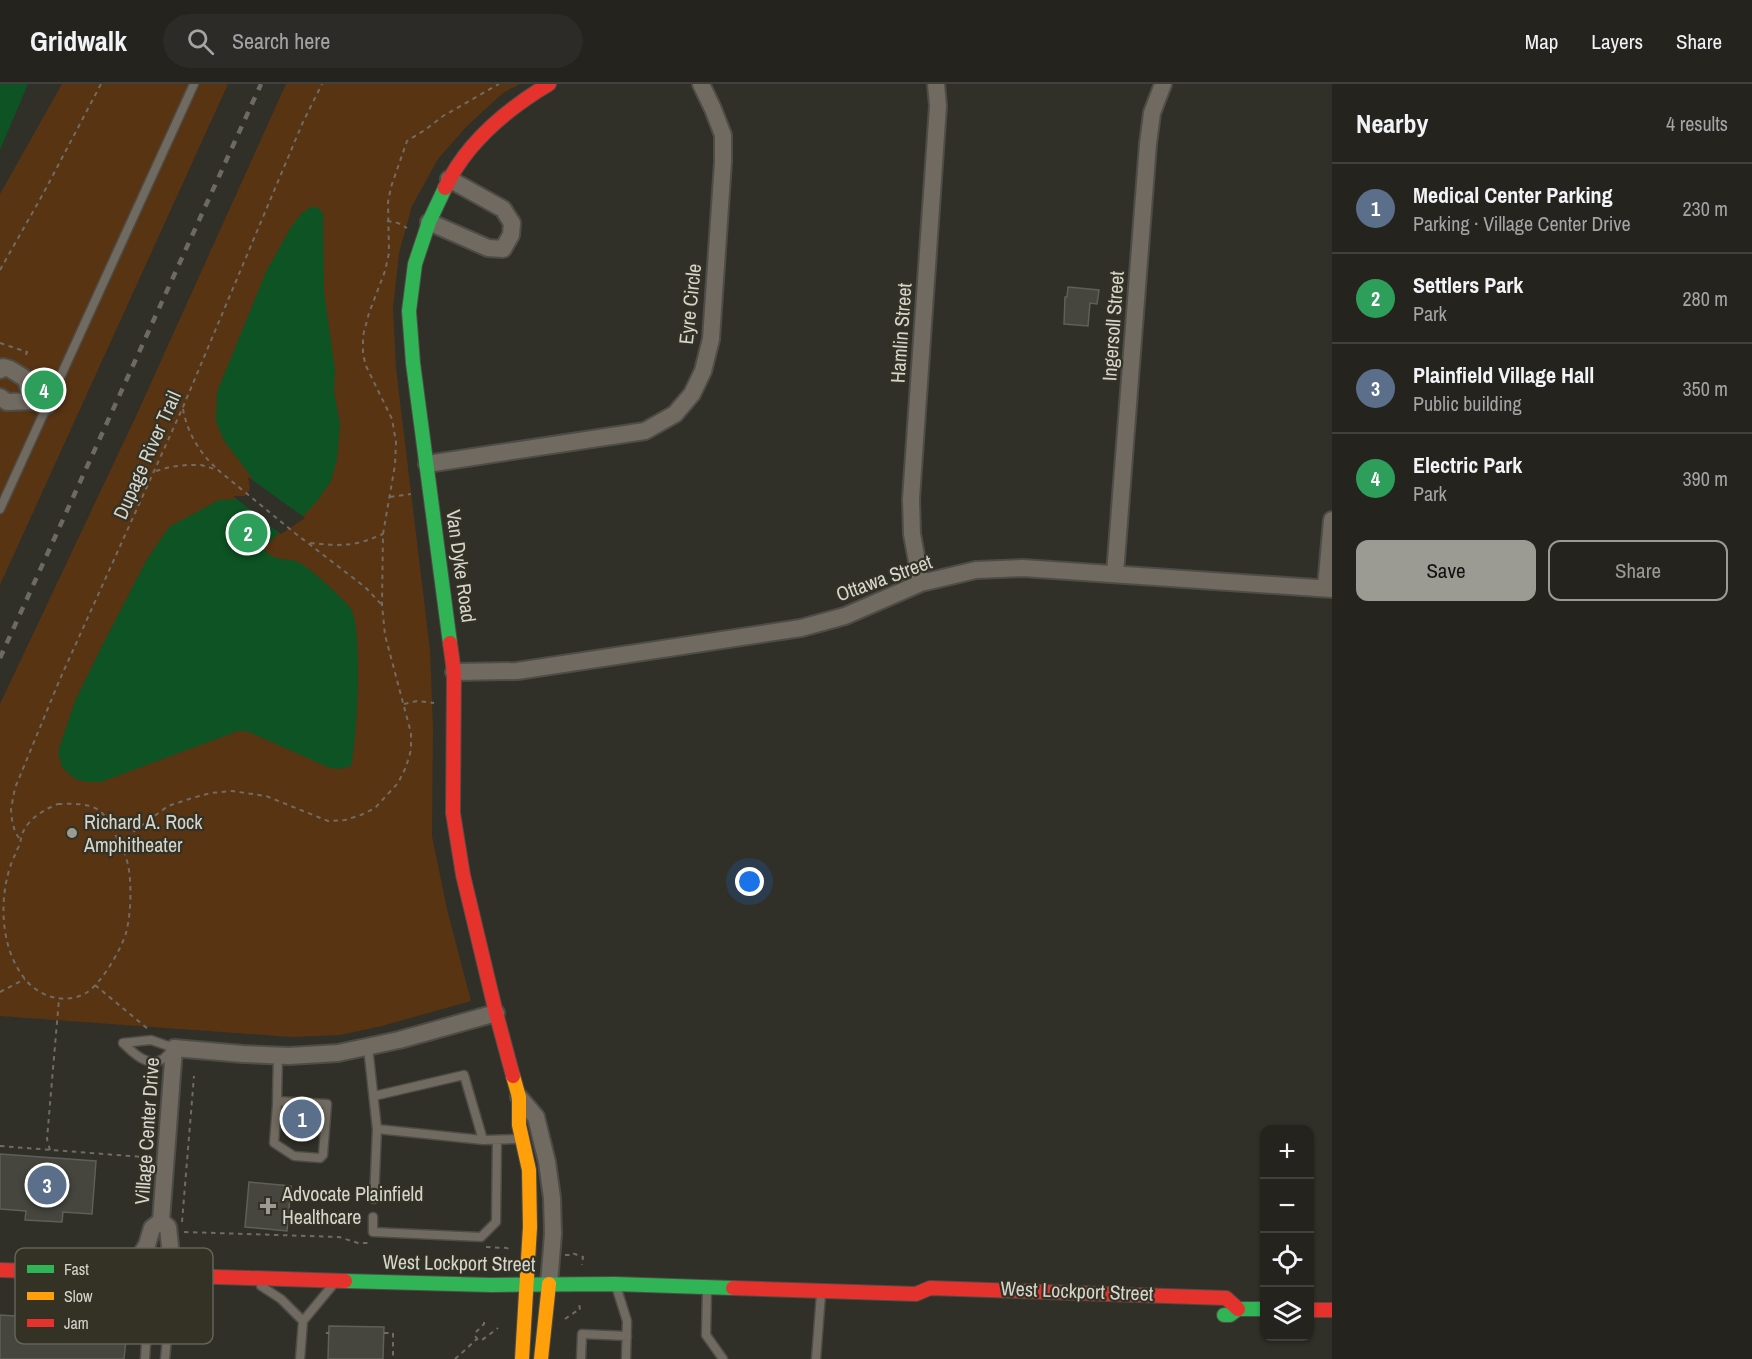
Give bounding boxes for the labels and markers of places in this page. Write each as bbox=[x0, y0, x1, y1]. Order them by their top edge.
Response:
pin: 4 bbox=[24, 368, 63, 412]
pin: 2 bbox=[228, 510, 268, 556]
place label: Richard A. Rock Amphitheater bbox=[83, 808, 203, 858]
marker: Richard A. Rock Amphitheater bbox=[65, 826, 79, 840]
pin: 1 bbox=[282, 1096, 322, 1142]
pin: 3 bbox=[28, 1162, 66, 1208]
place label: Advocate Plainfield Healthcare bbox=[281, 1180, 423, 1230]
marker: Advocate Plainfield Healthcare bbox=[259, 1197, 277, 1215]

